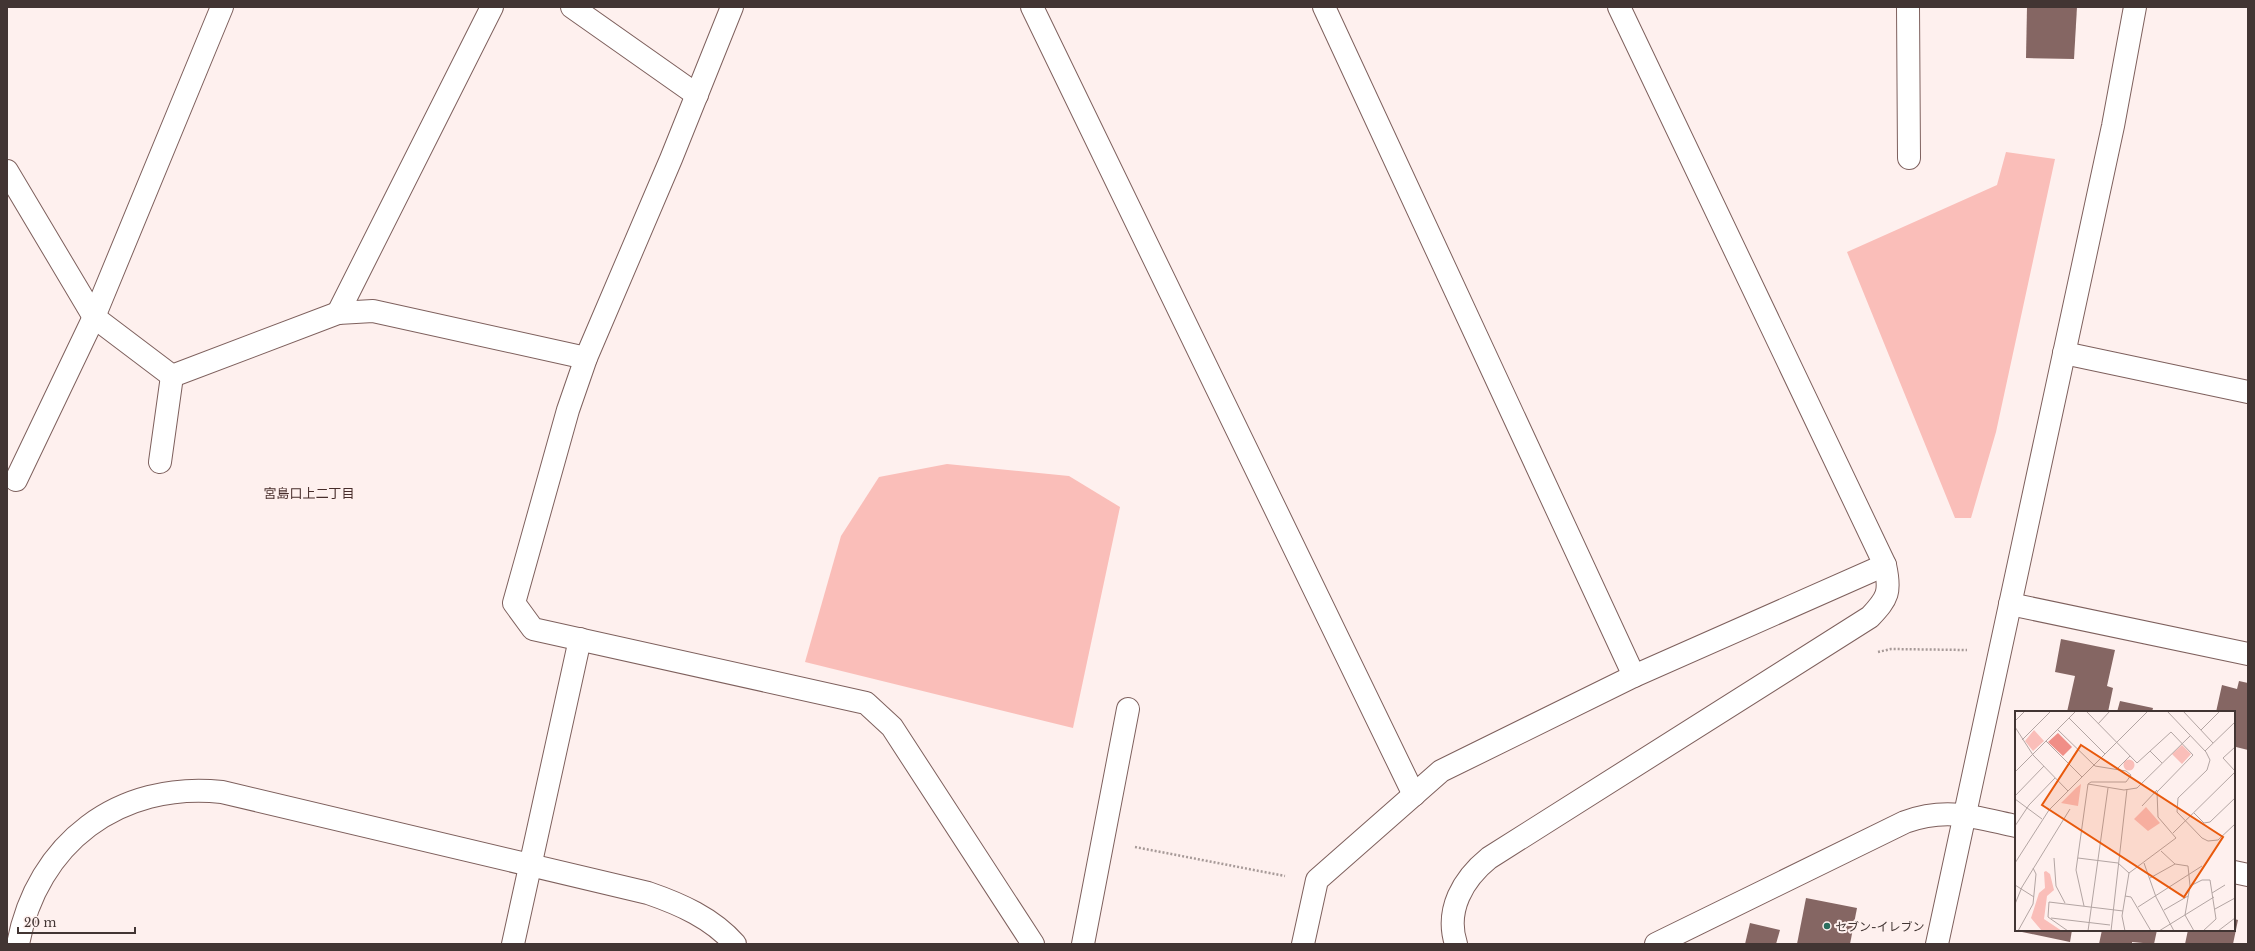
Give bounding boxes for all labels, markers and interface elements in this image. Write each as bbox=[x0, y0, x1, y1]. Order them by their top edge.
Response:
district label: 宮島口上二丁目 bbox=[263, 485, 355, 502]
inset map bbox=[2015, 711, 2235, 931]
scale bar bbox=[18, 909, 135, 935]
text: 20 m bbox=[24, 915, 56, 930]
place label: セブン-イレブン bbox=[1835, 919, 1925, 934]
marker: セブン-イレブン bbox=[1822, 921, 1832, 931]

